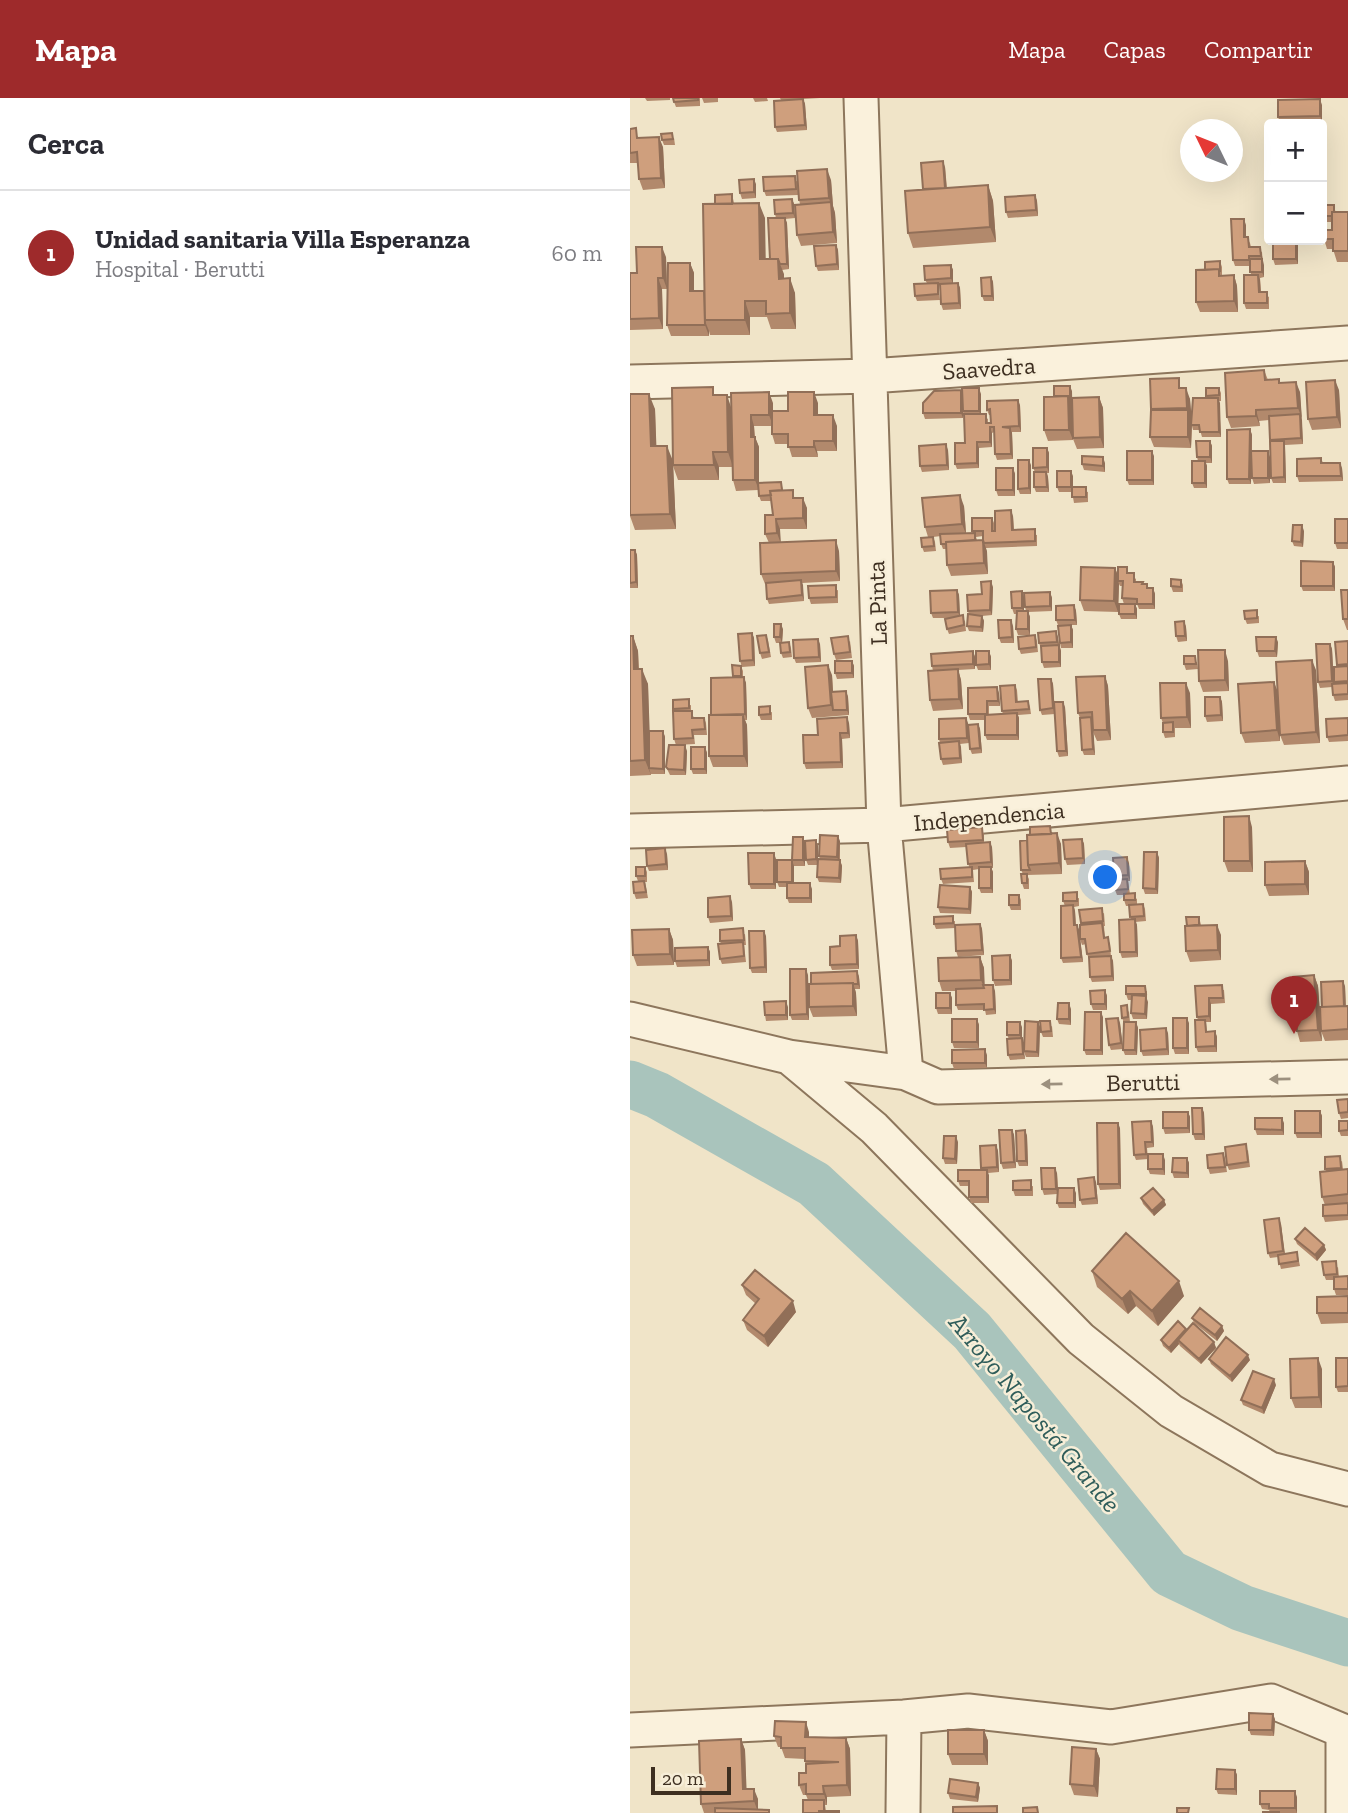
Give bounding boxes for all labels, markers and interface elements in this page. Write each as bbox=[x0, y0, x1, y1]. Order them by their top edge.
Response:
text: Mapa bbox=[35, 30, 117, 69]
text: Mapa bbox=[1008, 35, 1065, 64]
text: Capas bbox=[1103, 35, 1166, 64]
text: Compartir bbox=[1204, 35, 1313, 64]
north arrow bbox=[1180, 119, 1243, 182]
map controls bbox=[1264, 119, 1327, 245]
button: + bbox=[1264, 119, 1327, 182]
text: Cerca bbox=[28, 126, 104, 162]
button: − bbox=[1264, 182, 1327, 245]
text: Unidad sanitaria Villa Esperanza bbox=[95, 223, 470, 255]
text: 1 bbox=[46, 239, 56, 267]
text: 60 m bbox=[551, 239, 602, 267]
text: Hospital · Berutti bbox=[95, 255, 265, 283]
street label: Saavedra bbox=[941, 350, 1037, 386]
street label: La Pinta bbox=[861, 560, 893, 646]
street label: Independencia bbox=[912, 795, 1066, 837]
your location bbox=[1088, 860, 1122, 894]
pin: 1 bbox=[1271, 976, 1317, 1034]
street label: Berutti bbox=[1106, 1067, 1180, 1097]
one-way arrow bbox=[1269, 1073, 1291, 1084]
one-way arrow bbox=[1041, 1079, 1063, 1090]
water label: Arroyo Napostá Grande bbox=[942, 1306, 1128, 1519]
scale bar bbox=[651, 1764, 732, 1796]
text: 20 m bbox=[662, 1767, 703, 1790]

